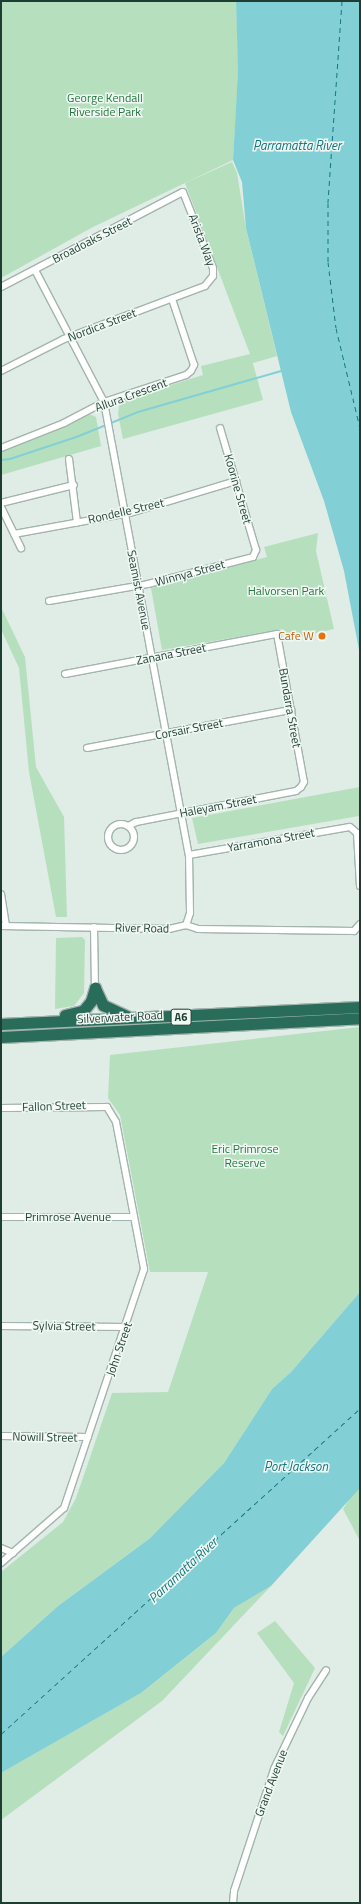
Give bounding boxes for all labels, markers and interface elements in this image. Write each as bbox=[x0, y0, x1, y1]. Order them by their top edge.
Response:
park label: George Kendall Riverside Park bbox=[67, 91, 143, 119]
water label: Parramatta River bbox=[253, 137, 341, 153]
street label: Arista Way bbox=[185, 212, 219, 268]
street label: Broadoaks Street bbox=[50, 214, 134, 266]
street label: Nordica Street bbox=[66, 305, 138, 345]
street label: Allura Crescent bbox=[93, 375, 169, 415]
street label: Koorine Street bbox=[221, 452, 255, 526]
street label: Rondelle Street bbox=[87, 495, 165, 527]
street label: Seamist Avenue bbox=[124, 549, 154, 631]
street label: Winnya Street bbox=[154, 557, 226, 589]
park label: Halvorsen Park bbox=[248, 584, 324, 598]
place label: Cafe W bbox=[278, 629, 314, 643]
marker: Cafe W bbox=[317, 631, 327, 641]
street label: Zanana Street bbox=[135, 640, 207, 668]
street label: Bundarra Street bbox=[276, 667, 304, 749]
street label: Corsair Street bbox=[154, 715, 224, 743]
street label: Haleyam Street bbox=[178, 791, 258, 821]
street label: Yarramona Street bbox=[226, 825, 316, 855]
street label: River Road bbox=[115, 920, 169, 936]
street label: Silverwater Road bbox=[77, 1008, 163, 1026]
road number: A6 bbox=[170, 1008, 192, 1026]
street label: Fallon Street bbox=[22, 1098, 86, 1114]
park label: Eric Primrose Reserve bbox=[211, 1142, 279, 1170]
street label: Primrose Avenue bbox=[25, 1210, 111, 1224]
street label: Sylvia Street bbox=[32, 1318, 96, 1334]
street label: John Street bbox=[103, 1320, 135, 1378]
street label: Nowill Street bbox=[12, 1429, 78, 1445]
water label: Port Jackson bbox=[264, 1458, 328, 1474]
water label: Parramatta River bbox=[145, 1534, 221, 1606]
street label: Grand Avenue bbox=[252, 1747, 290, 1819]

